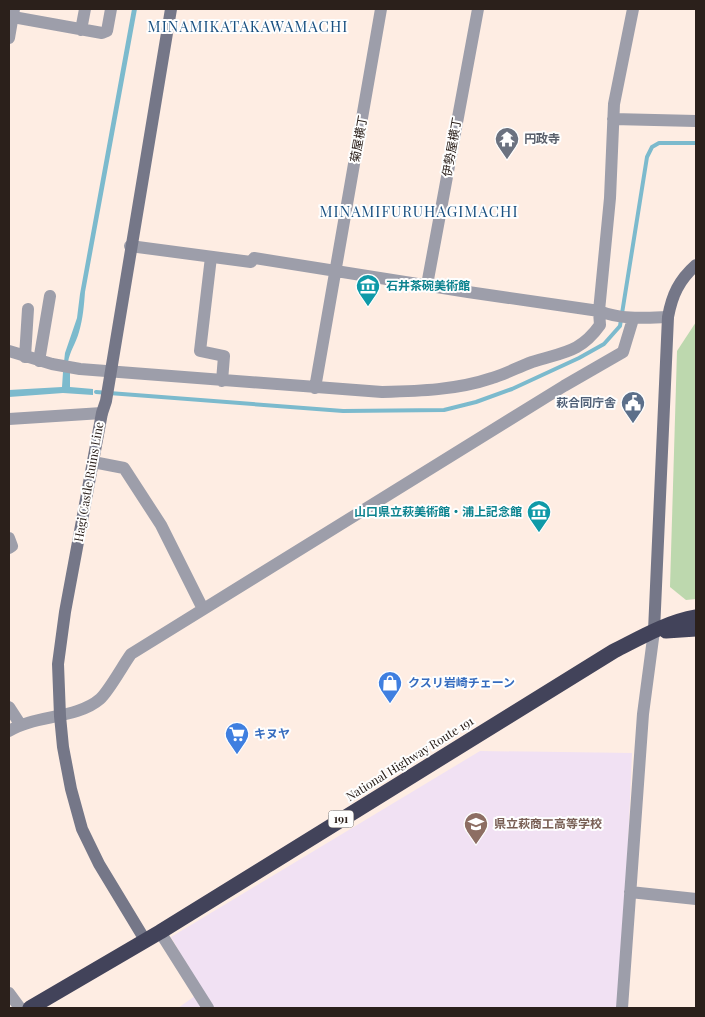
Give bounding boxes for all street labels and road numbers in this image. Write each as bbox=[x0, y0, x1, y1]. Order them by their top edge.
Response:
street label: 菊屋横丁 bbox=[346, 114, 370, 164]
street label: 伊勢屋横丁 bbox=[438, 116, 464, 178]
street label: Hagi Castle Ruins Line bbox=[70, 421, 106, 543]
street label: National Highway Route 191 bbox=[343, 712, 477, 804]
road number: 191 bbox=[328, 811, 354, 828]

